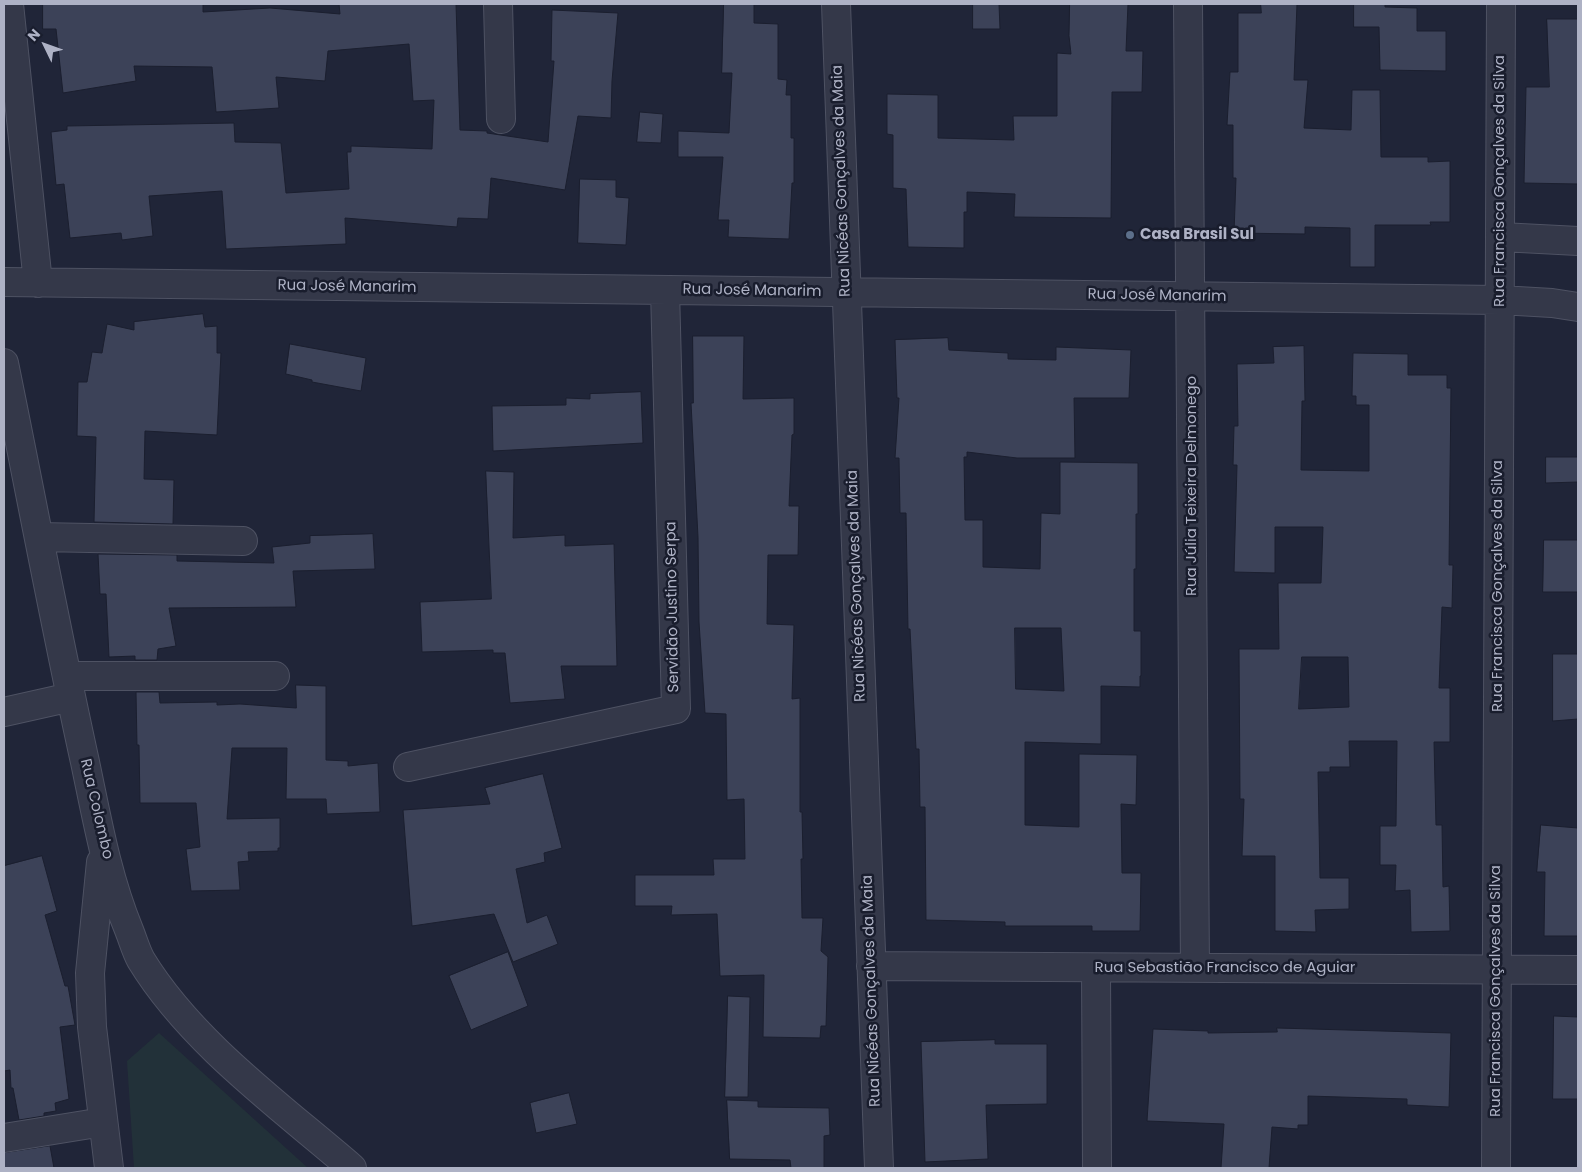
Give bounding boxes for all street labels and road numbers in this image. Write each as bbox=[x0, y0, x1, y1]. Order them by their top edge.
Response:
street label: Rua Francisca Gonçalves da Silva bbox=[1491, 55, 1509, 307]
street label: Rua Nicéas Gonçalves da Maia bbox=[829, 65, 855, 297]
street label: Rua José Manarim bbox=[277, 277, 417, 297]
street label: Rua José Manarim bbox=[682, 281, 822, 301]
street label: Rua José Manarim bbox=[1087, 286, 1227, 306]
street label: Rua Júlia Teixeira Delmonego bbox=[1183, 376, 1201, 596]
street label: Rua Francisca Gonçalves da Silva bbox=[1489, 460, 1507, 712]
street label: Rua Nicéas Gonçalves da Maia bbox=[844, 470, 870, 702]
street label: Servidão Justino Serpa bbox=[663, 521, 683, 693]
street label: Rua Colombo bbox=[76, 757, 116, 861]
street label: Rua Francisca Gonçalves da Silva bbox=[1487, 865, 1505, 1117]
street label: Rua Nicéas Gonçalves da Maia bbox=[859, 875, 885, 1107]
street label: Rua Sebastião Francisco de Aguiar bbox=[1095, 959, 1355, 977]

